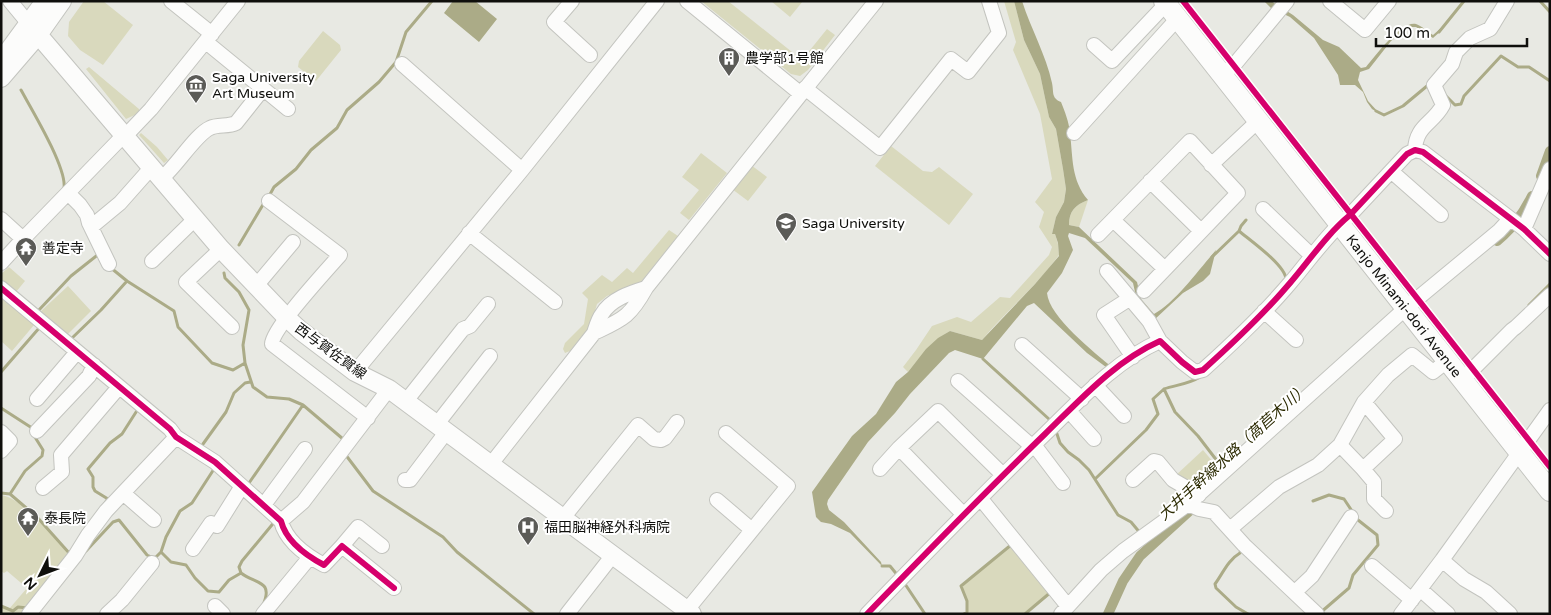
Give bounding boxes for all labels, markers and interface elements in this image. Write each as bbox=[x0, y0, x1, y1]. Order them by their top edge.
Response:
scale bar bbox=[1376, 15, 1527, 47]
text: 100 m bbox=[1384, 24, 1430, 42]
building icon: 農学部1号館 bbox=[717, 46, 741, 77]
place label: 農学部1号館 bbox=[745, 50, 824, 67]
place label: Saga University Art Museum bbox=[212, 69, 315, 102]
museum icon: Saga University Art Museum bbox=[184, 73, 208, 104]
school or university icon: Saga University bbox=[774, 211, 798, 242]
place label: Saga University bbox=[802, 215, 905, 232]
street label: Kanjo Minami-dori Avenue bbox=[1342, 231, 1465, 381]
temple icon: 善定寺 bbox=[14, 236, 38, 267]
place label: 善定寺 bbox=[42, 240, 84, 257]
street label: 西与賀佐賀線 bbox=[292, 320, 370, 383]
water label: 大井手幹線水路（萵苣木川） bbox=[1155, 380, 1311, 524]
temple icon: 泰長院 bbox=[16, 506, 40, 537]
place label: 泰長院 bbox=[44, 510, 86, 527]
hospital icon: 福田脳神経外科病院 bbox=[516, 515, 540, 546]
place label: 福田脳神経外科病院 bbox=[544, 519, 670, 536]
north arrow bbox=[15, 550, 65, 600]
text: N bbox=[21, 573, 41, 593]

